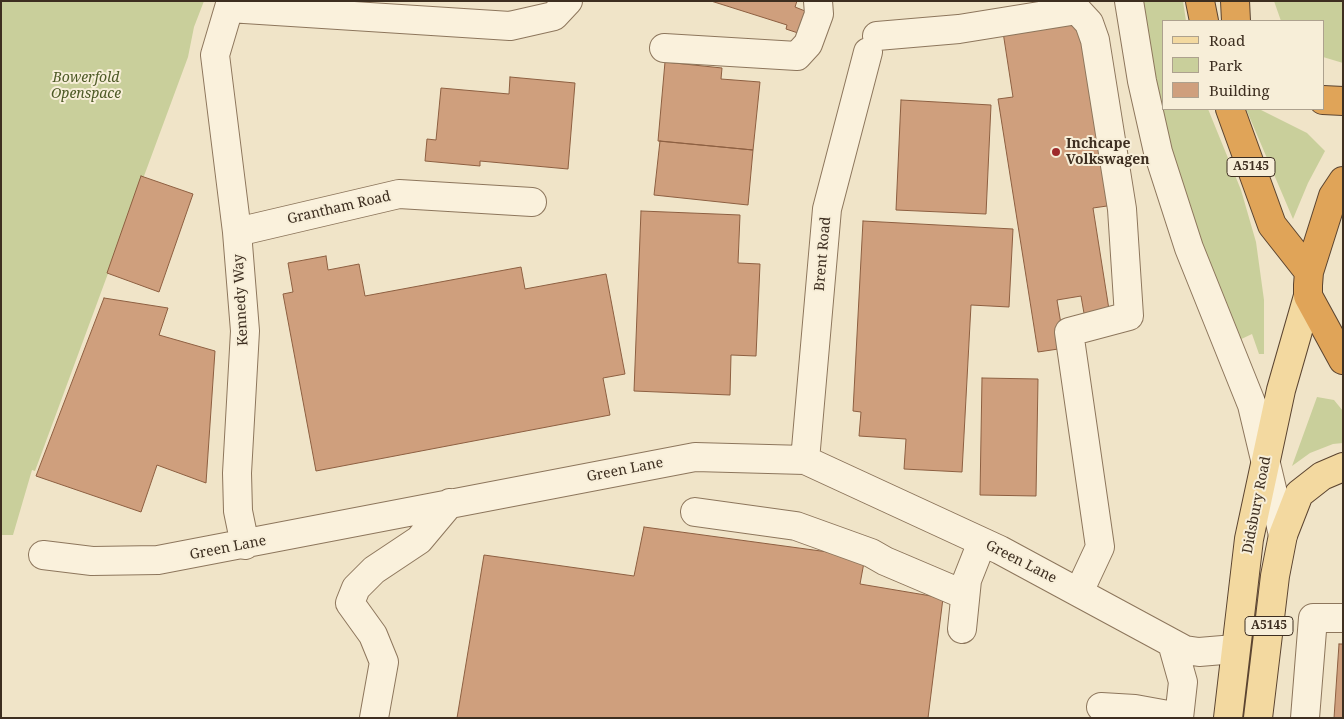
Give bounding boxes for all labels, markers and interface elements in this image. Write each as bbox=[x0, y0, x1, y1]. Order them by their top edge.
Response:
legend bbox=[1162, 20, 1324, 110]
text: Road bbox=[1209, 30, 1245, 50]
text: Park bbox=[1209, 55, 1242, 75]
park label: Bowerfold Openspace bbox=[51, 70, 121, 102]
text: Building bbox=[1209, 80, 1270, 100]
place label: Inchcape Volkswagen bbox=[1066, 136, 1150, 168]
marker: Inchcape Volkswagen bbox=[1050, 146, 1062, 158]
road number: A5145 bbox=[1227, 158, 1275, 176]
street label: Grantham Road bbox=[286, 188, 392, 228]
street label: Brent Road bbox=[811, 216, 835, 292]
street label: Kennedy Way bbox=[230, 254, 252, 346]
street label: Green Lane bbox=[585, 454, 665, 486]
street label: Didsbury Road bbox=[1239, 455, 1275, 555]
street label: Green Lane bbox=[188, 532, 268, 564]
street label: Green Lane bbox=[983, 537, 1059, 587]
road number: A5145 bbox=[1245, 616, 1293, 636]

